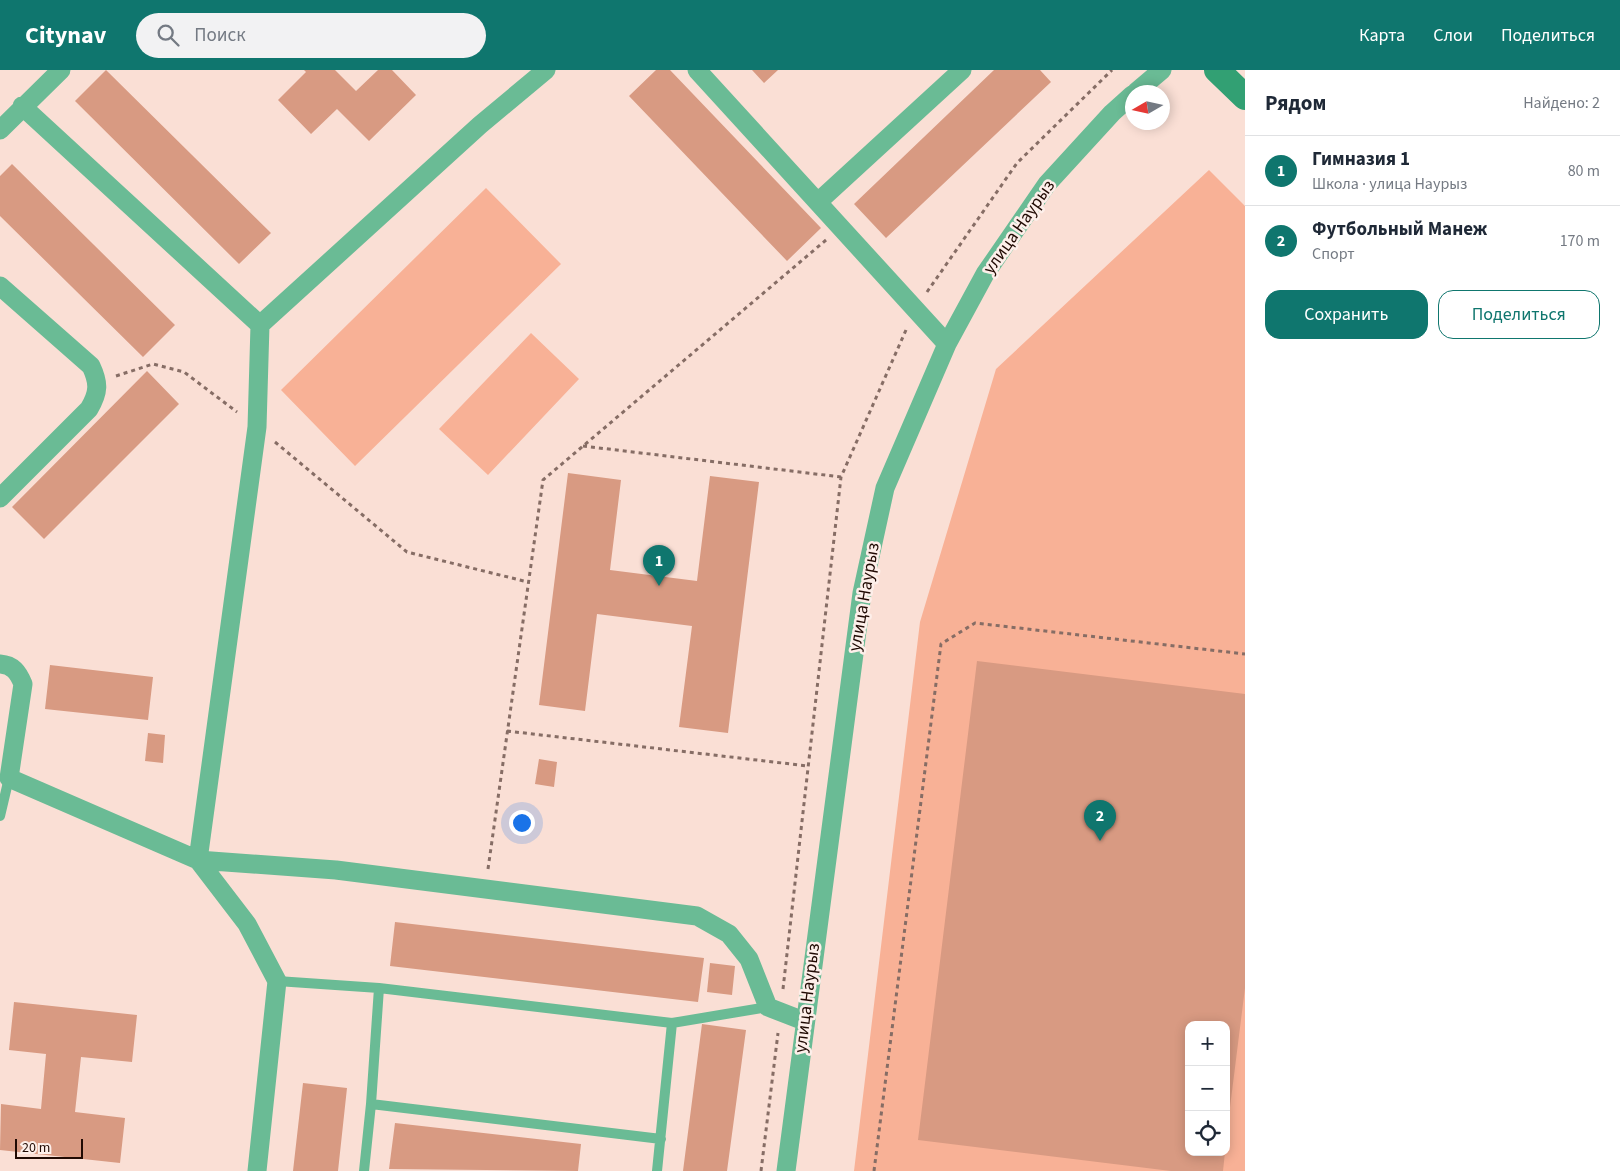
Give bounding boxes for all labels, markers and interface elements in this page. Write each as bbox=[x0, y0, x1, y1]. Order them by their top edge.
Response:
search box bbox=[136, 13, 486, 58]
text: Citynav bbox=[25, 18, 106, 53]
icon: search bbox=[154, 21, 182, 49]
text: Поиск bbox=[194, 22, 246, 49]
text: Карта bbox=[1359, 23, 1405, 48]
text: Слои bbox=[1433, 23, 1473, 48]
text: Поделиться bbox=[1501, 23, 1595, 48]
north arrow bbox=[1125, 85, 1170, 130]
text: Рядом bbox=[1265, 88, 1326, 118]
text: Найдено: 2 bbox=[1523, 92, 1600, 114]
text: Гимназия 1 bbox=[1312, 146, 1410, 173]
text: 1 bbox=[1277, 160, 1285, 182]
text: 80 m bbox=[1568, 160, 1600, 182]
text: Школа · улица Наурыз bbox=[1312, 173, 1467, 195]
street label: улица Наурыз bbox=[977, 175, 1061, 279]
text: Футбольный Манеж bbox=[1312, 216, 1487, 243]
text: 2 bbox=[1277, 230, 1285, 252]
text: 170 m bbox=[1560, 230, 1600, 252]
text: Спорт bbox=[1312, 243, 1355, 265]
button: Сохранить bbox=[1265, 290, 1428, 339]
button: Поделиться bbox=[1438, 290, 1600, 339]
street label: улица Наурыз bbox=[842, 541, 886, 653]
pin: 1 bbox=[643, 545, 675, 586]
pin: 2 bbox=[1084, 800, 1116, 841]
your location bbox=[509, 810, 535, 836]
street label: улица Наурыз bbox=[788, 942, 826, 1054]
map controls bbox=[1185, 1021, 1230, 1156]
button: + bbox=[1185, 1021, 1230, 1066]
button: − bbox=[1185, 1066, 1230, 1111]
button: locate bbox=[1185, 1111, 1230, 1156]
scale bar bbox=[15, 1136, 82, 1159]
text: 20 m bbox=[22, 1138, 50, 1158]

